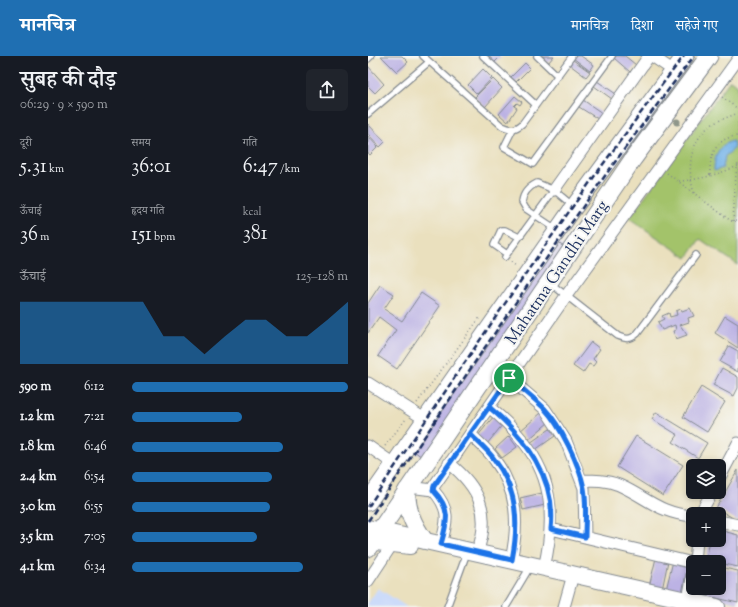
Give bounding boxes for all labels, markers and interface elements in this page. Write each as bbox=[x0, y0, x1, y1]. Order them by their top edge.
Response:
text: मानचित्र bbox=[20, 13, 75, 40]
text: मानचित्र bbox=[571, 17, 609, 37]
text: दिशा bbox=[631, 17, 653, 37]
text: सहेजे गए bbox=[675, 17, 718, 37]
text: सुबह की दौड़ bbox=[20, 65, 116, 97]
button: share bbox=[306, 69, 348, 111]
text: 06:29 · 9 × 590 m bbox=[20, 96, 108, 114]
text: दूरी bbox=[20, 135, 32, 151]
text: समय bbox=[131, 135, 151, 151]
text: गति bbox=[243, 135, 257, 151]
text: 5.31 bbox=[20, 153, 47, 182]
text: 36:01 bbox=[131, 153, 171, 182]
text: 6:47 bbox=[243, 153, 278, 182]
text: km bbox=[47, 161, 64, 177]
text: /km bbox=[278, 161, 300, 177]
street label: Mahatma Gandhi Marg bbox=[500, 196, 615, 350]
text: ऊँचाई bbox=[20, 203, 42, 219]
text: हृदय गति bbox=[131, 203, 165, 219]
text: kcal bbox=[243, 204, 262, 220]
text: 381 bbox=[243, 220, 268, 249]
text: 36 bbox=[20, 221, 38, 250]
text: 151 bbox=[131, 221, 152, 250]
text: m bbox=[38, 229, 49, 245]
text: bpm bbox=[152, 229, 175, 245]
text: ऊँचाई bbox=[20, 268, 46, 286]
text: 125–128 m bbox=[296, 268, 348, 286]
pin bbox=[492, 361, 526, 395]
icon: arrive bbox=[498, 367, 520, 389]
text: 590 m bbox=[20, 378, 51, 396]
text: 6:12 bbox=[84, 378, 104, 396]
text: 1.2 km bbox=[20, 408, 54, 426]
text: 7:21 bbox=[84, 408, 104, 426]
text: 1.8 km bbox=[20, 438, 55, 456]
text: 6:46 bbox=[84, 438, 107, 456]
map controls bbox=[686, 459, 726, 595]
button: layers bbox=[686, 459, 726, 499]
text: 2.4 km bbox=[20, 468, 57, 486]
text: 6:54 bbox=[84, 468, 105, 486]
text: 3.0 km bbox=[20, 498, 56, 516]
text: 6:55 bbox=[84, 498, 103, 516]
button: + bbox=[686, 507, 726, 547]
text: 3.5 km bbox=[20, 528, 54, 546]
text: 7:05 bbox=[84, 528, 105, 546]
button: − bbox=[686, 555, 726, 595]
text: 4.1 km bbox=[20, 558, 55, 576]
text: 6:34 bbox=[84, 558, 106, 576]

